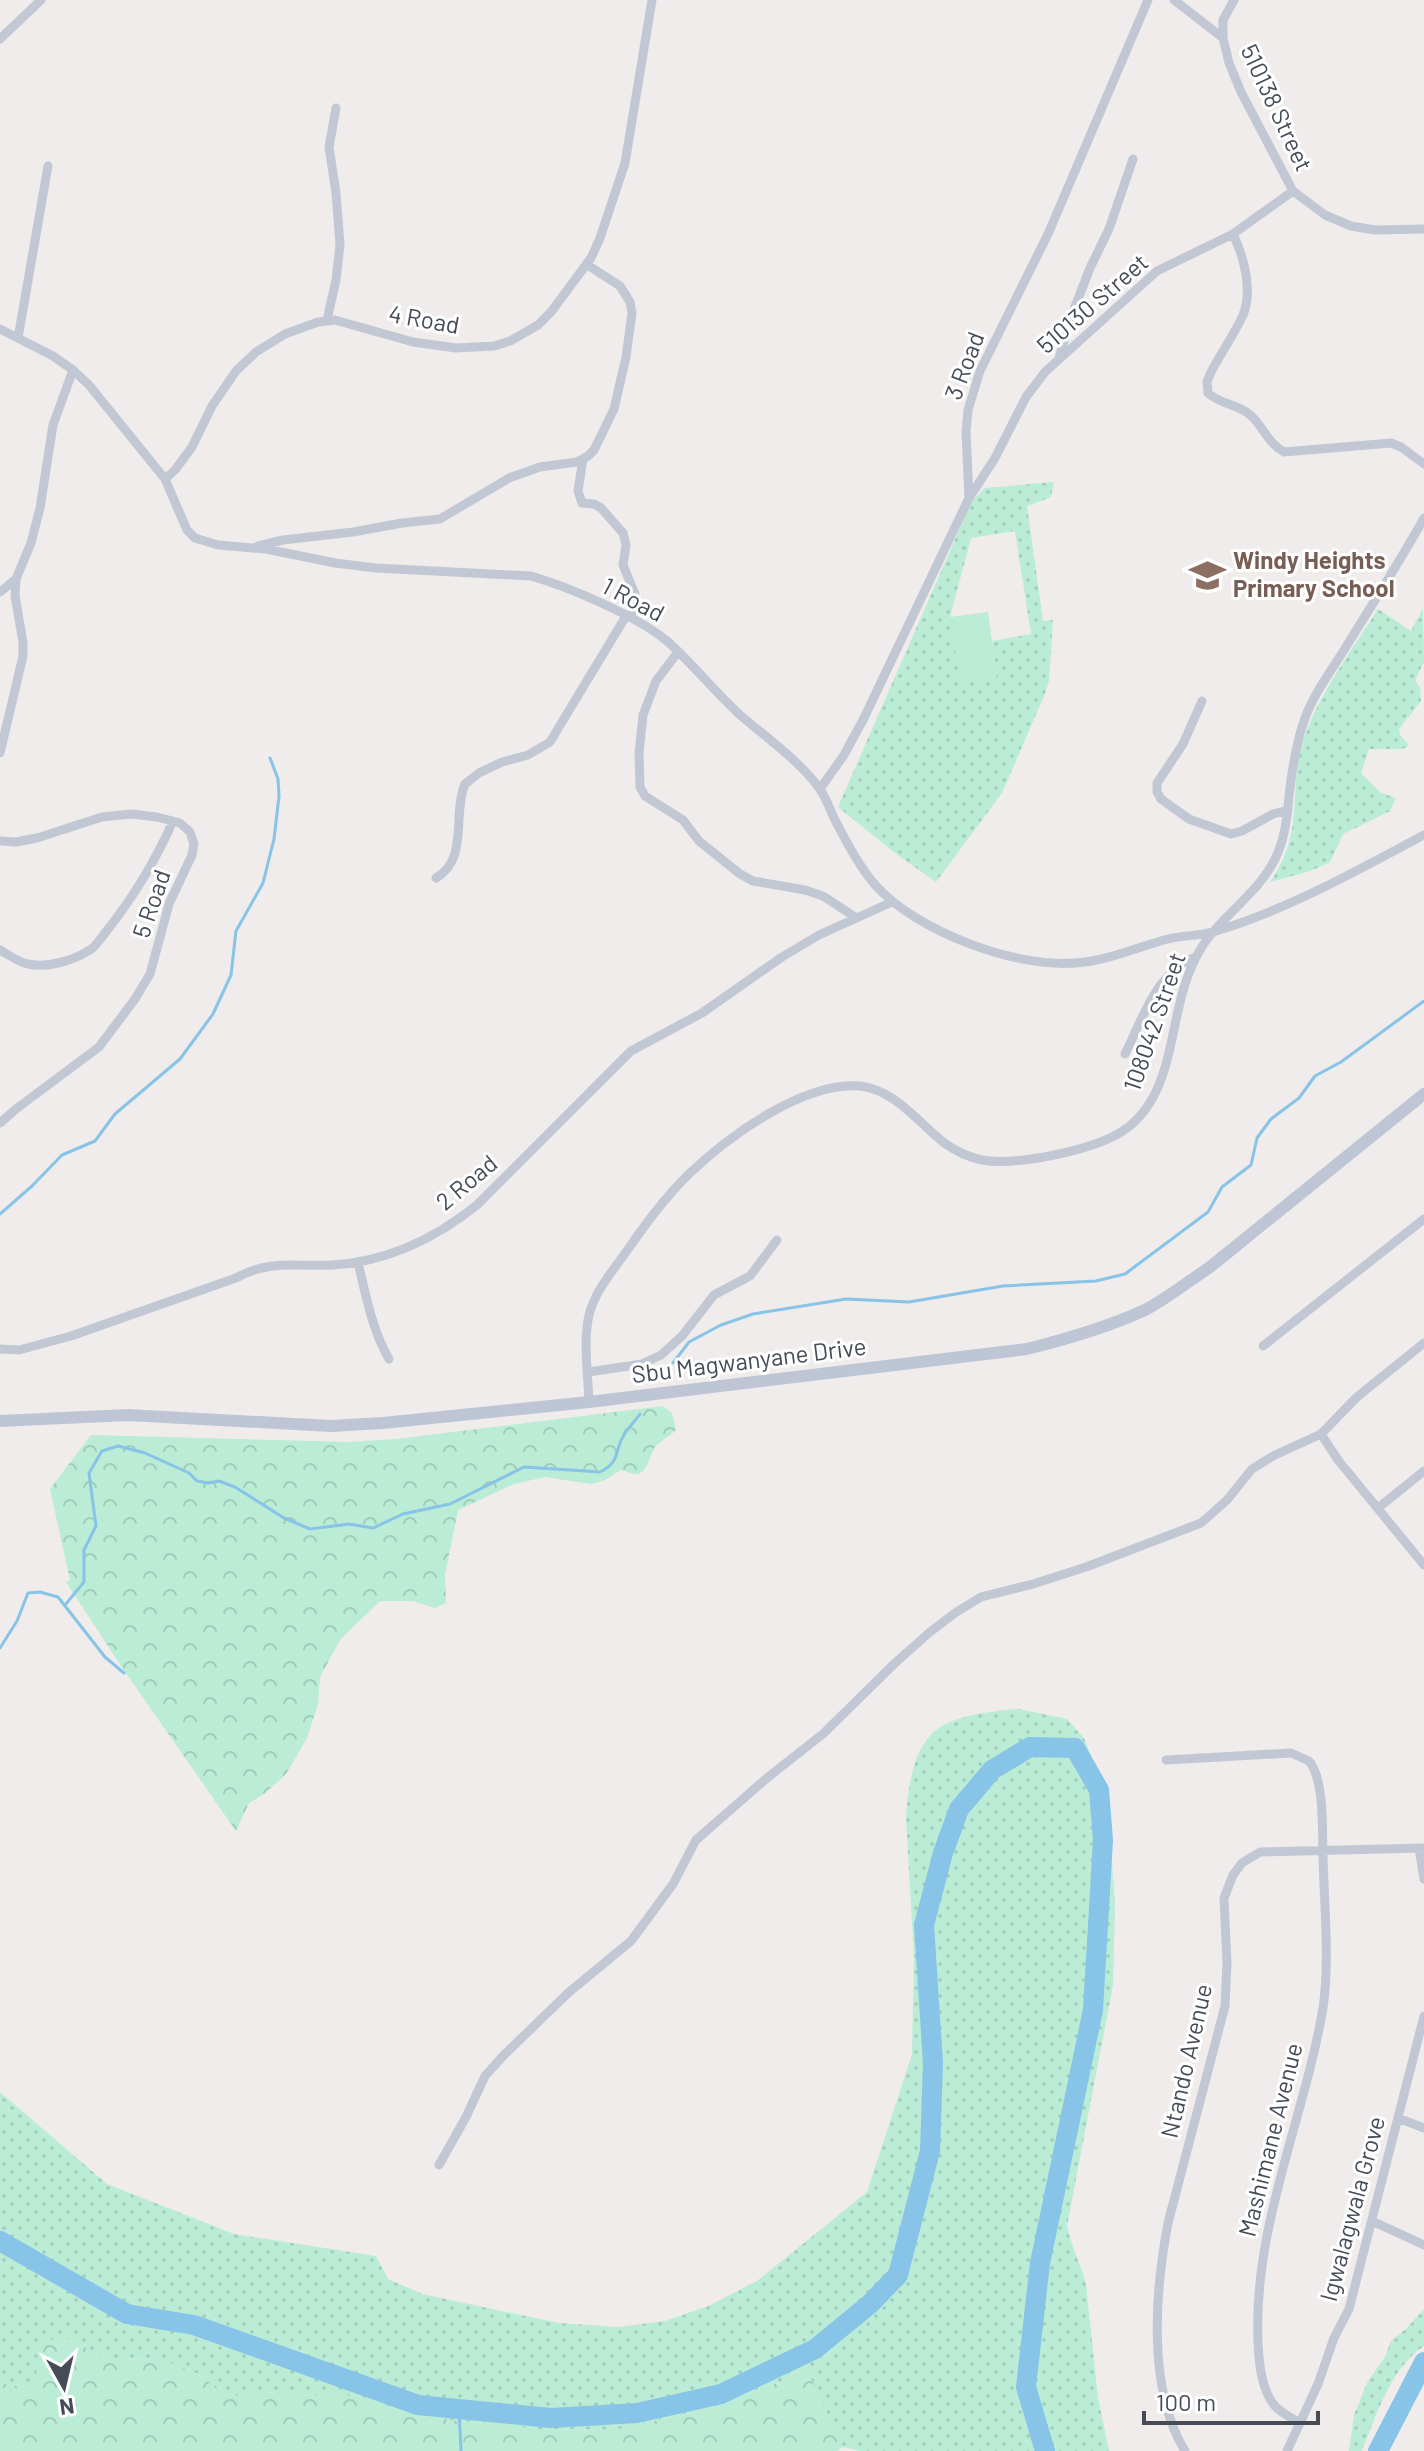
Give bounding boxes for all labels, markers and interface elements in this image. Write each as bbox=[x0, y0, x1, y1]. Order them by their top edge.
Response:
street label: 510138 Street bbox=[1235, 39, 1319, 175]
street label: 510130 Street bbox=[1031, 247, 1153, 359]
street label: 4 Road bbox=[387, 298, 462, 339]
street label: 3 Road bbox=[937, 327, 990, 403]
place label: Windy Heights Primary School bbox=[1233, 545, 1395, 602]
school or university icon: Windy Heights Primary School bbox=[1188, 556, 1226, 594]
street label: 1 Road bbox=[598, 570, 670, 627]
street label: 5 Road bbox=[125, 866, 176, 941]
street label: 108042 Street bbox=[1116, 949, 1191, 1095]
street label: 2 Road bbox=[430, 1148, 502, 1216]
street label: Sbu Magwanyane Drive bbox=[630, 1331, 868, 1388]
street label: Ntando Avenue bbox=[1154, 1981, 1217, 2141]
street label: Mashimane Avenue bbox=[1231, 2040, 1308, 2240]
street label: Igwalagwala Grove bbox=[1313, 2113, 1390, 2304]
north arrow bbox=[24, 2347, 104, 2427]
scale bar bbox=[1144, 2375, 1318, 2425]
text: 100 m bbox=[1156, 2387, 1216, 2416]
text: N bbox=[58, 2394, 76, 2422]

